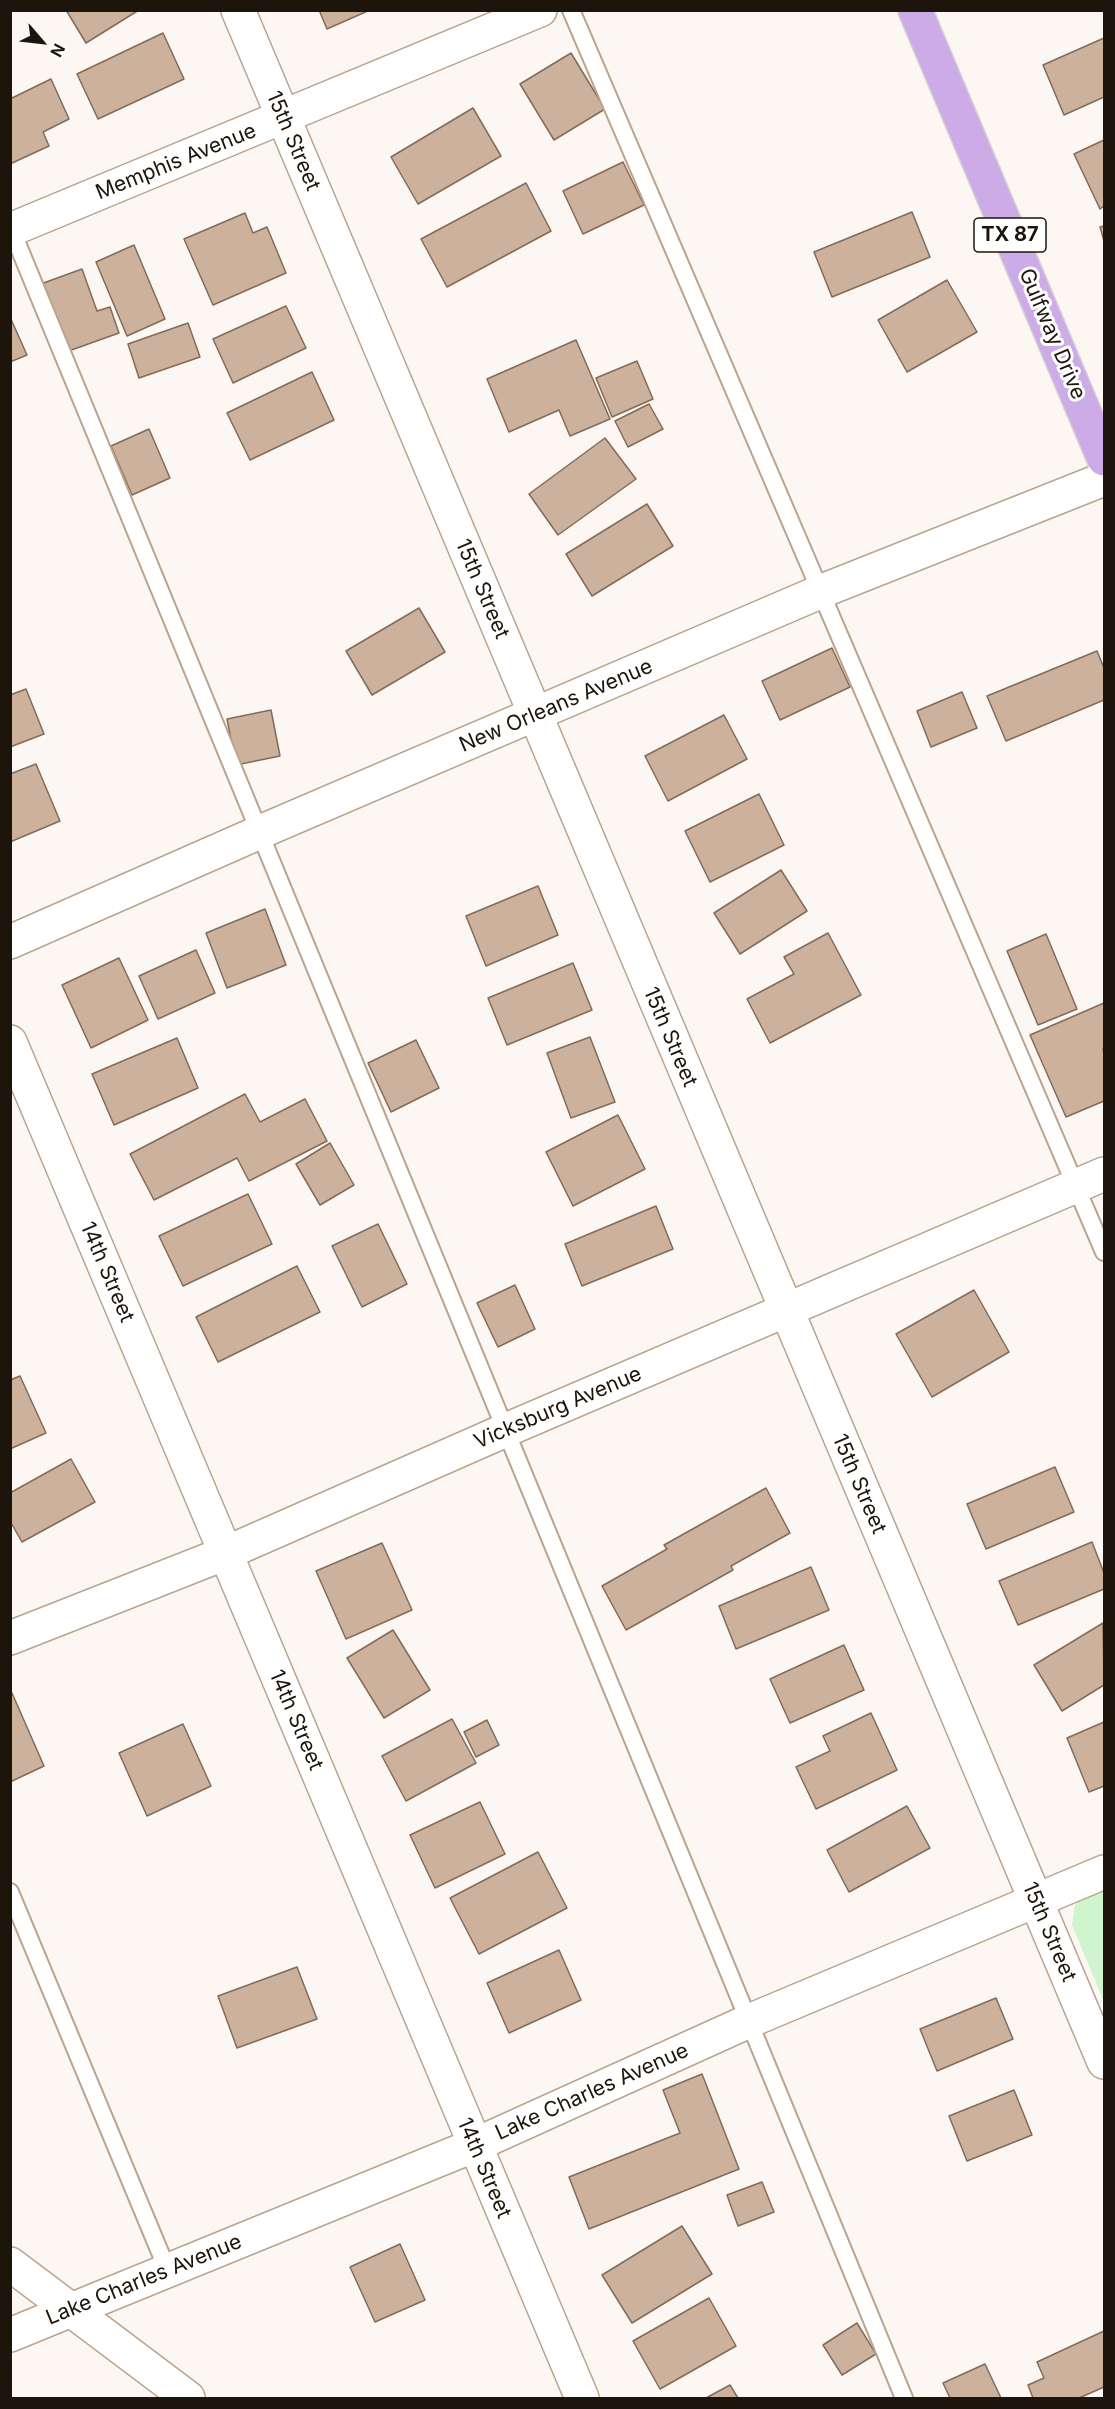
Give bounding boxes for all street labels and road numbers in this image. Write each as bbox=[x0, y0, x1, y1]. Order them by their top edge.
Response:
street label: 15th Street bbox=[261, 87, 325, 195]
street label: Memphis Avenue bbox=[92, 118, 260, 206]
road number: TX 87 bbox=[974, 218, 1046, 252]
street label: Gulfway Drive bbox=[1013, 265, 1091, 403]
street label: 15th Street bbox=[450, 535, 514, 643]
street label: New Orleans Avenue bbox=[456, 654, 656, 758]
street label: 15th Street bbox=[638, 983, 702, 1091]
street label: 14th Street bbox=[75, 1218, 139, 1326]
street label: Vicksburg Avenue bbox=[470, 1361, 646, 1455]
street label: 15th Street bbox=[827, 1430, 891, 1538]
street label: 14th Street bbox=[264, 1666, 328, 1774]
street label: 15th Street bbox=[1017, 1878, 1081, 1986]
street label: Lake Charles Avenue bbox=[492, 2038, 692, 2146]
street label: 14th Street bbox=[452, 2114, 516, 2222]
street label: Lake Charles Avenue bbox=[43, 2229, 245, 2331]

